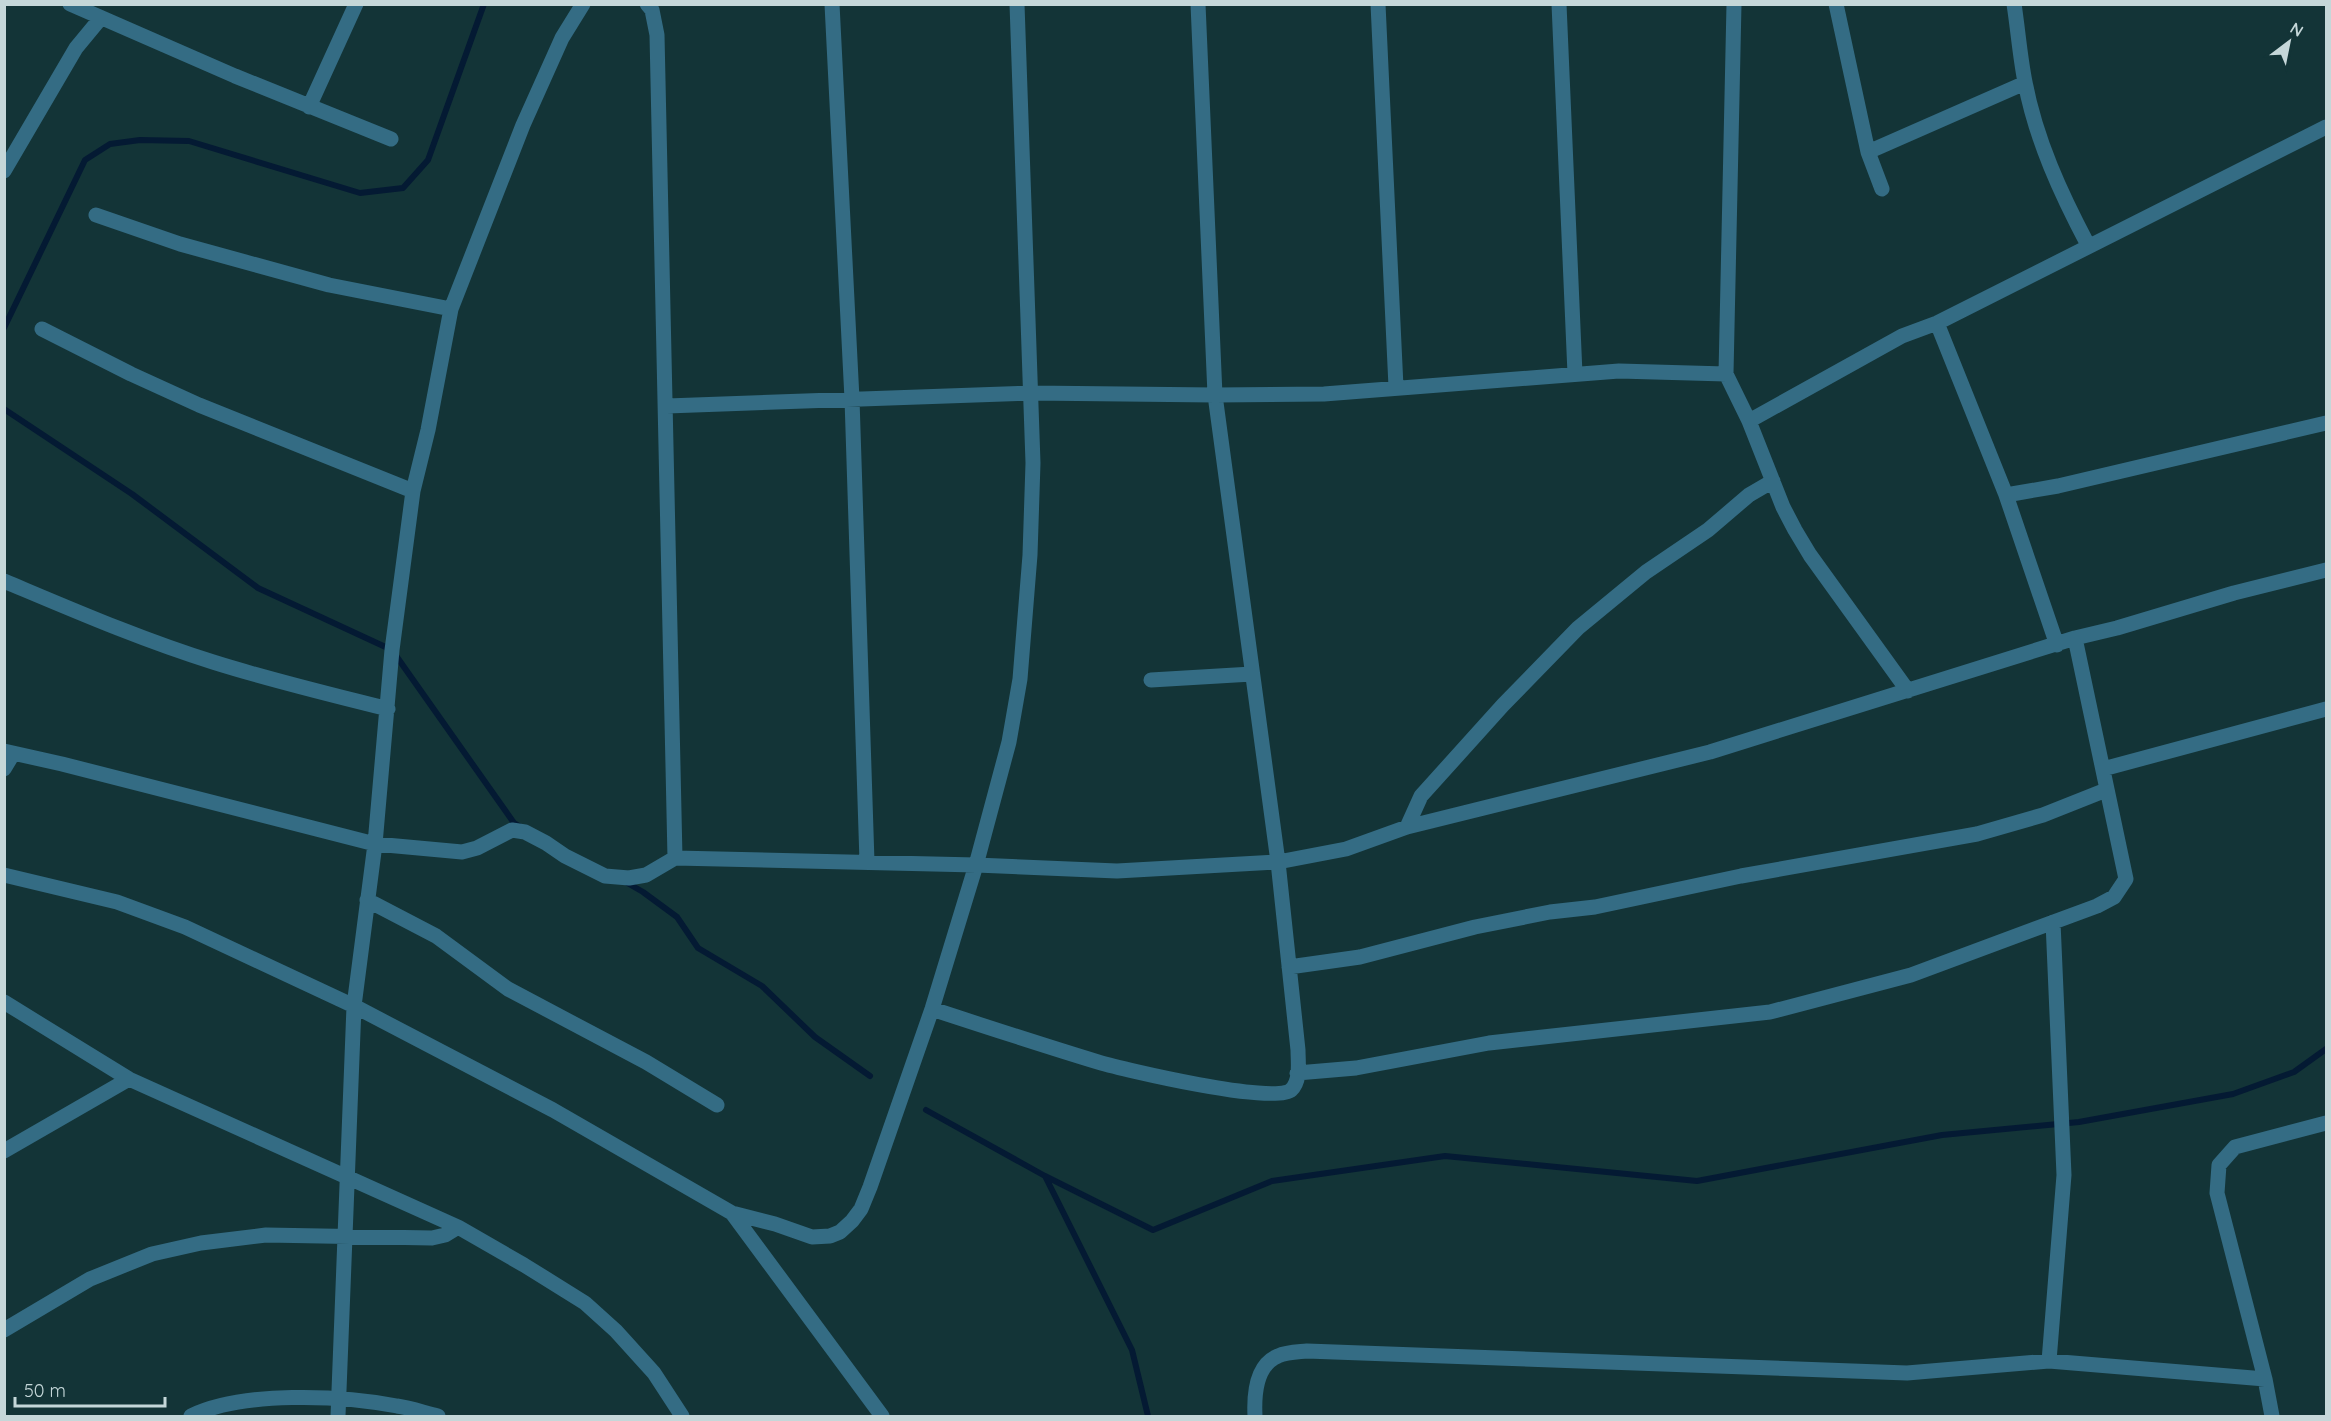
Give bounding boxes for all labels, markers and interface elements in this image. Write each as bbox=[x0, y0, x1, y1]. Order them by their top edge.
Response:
north arrow bbox=[2259, 12, 2319, 72]
text: N bbox=[2287, 18, 2307, 41]
scale bar bbox=[15, 1370, 165, 1408]
text: 50 m bbox=[24, 1379, 66, 1402]

